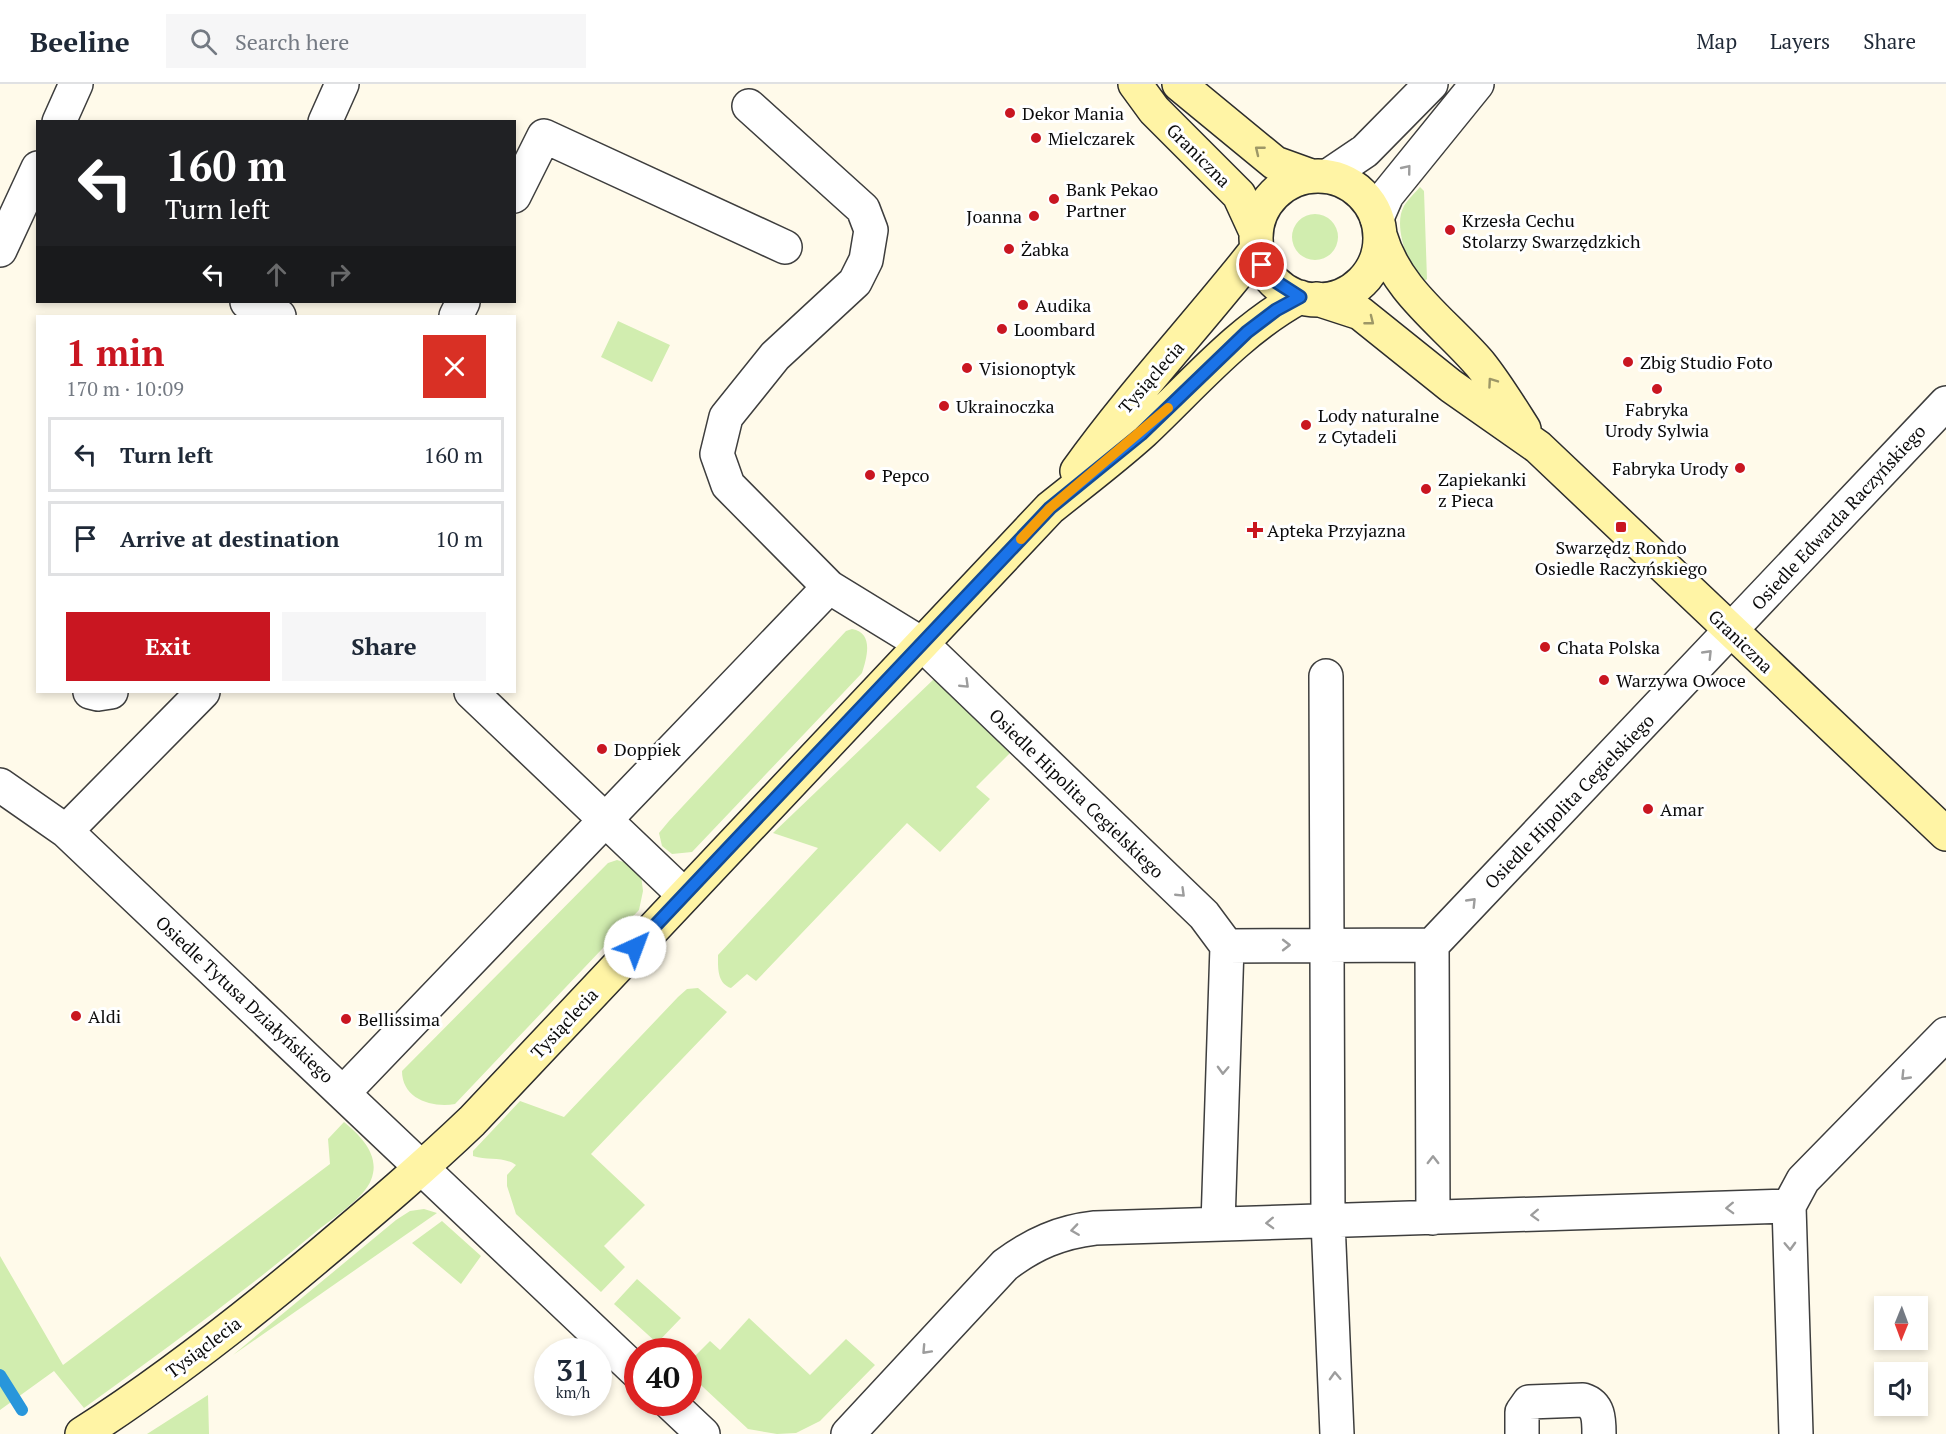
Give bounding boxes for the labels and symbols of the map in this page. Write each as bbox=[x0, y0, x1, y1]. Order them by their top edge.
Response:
place label: Dekor Mania bbox=[1022, 101, 1124, 125]
marker: Dekor Mania bbox=[1003, 106, 1017, 120]
street label: Graniczna bbox=[1162, 118, 1236, 192]
place label: Mielczarek bbox=[1048, 126, 1135, 150]
marker: Mielczarek bbox=[1029, 131, 1043, 145]
one-way arrow bbox=[1255, 147, 1266, 158]
one-way arrow bbox=[1400, 165, 1411, 176]
place label: Bank Pekao Partner bbox=[1066, 177, 1158, 222]
marker: Bank Pekao Partner bbox=[1047, 192, 1061, 206]
place label: Joanna bbox=[966, 204, 1022, 228]
place label: Krzesła Cechu Stolarzy Swarzędzkich bbox=[1462, 208, 1641, 253]
marker: Joanna bbox=[1027, 209, 1041, 223]
marker: Krzesła Cechu Stolarzy Swarzędzkich bbox=[1443, 223, 1457, 237]
place label: Żabka bbox=[1021, 237, 1069, 261]
pin bbox=[1236, 239, 1287, 290]
marker: Żabka bbox=[1002, 242, 1016, 256]
place label: Audika bbox=[1035, 293, 1091, 317]
marker: Audika bbox=[1016, 298, 1030, 312]
one-way arrow bbox=[1364, 314, 1375, 325]
place label: Loombard bbox=[1014, 317, 1095, 341]
marker: Loombard bbox=[995, 322, 1009, 336]
street label: Tysiąclecia bbox=[1113, 336, 1189, 418]
place label: Zbig Studio Foto bbox=[1640, 350, 1773, 374]
marker: Zbig Studio Foto bbox=[1621, 355, 1635, 369]
place label: Visionoptyk bbox=[979, 356, 1076, 380]
marker: Visionoptyk bbox=[960, 361, 974, 375]
one-way arrow bbox=[1488, 378, 1499, 389]
marker: Fabryka Urody Sylwia bbox=[1650, 382, 1664, 396]
place label: Ukrainoczka bbox=[956, 394, 1055, 418]
place label: Fabryka Urody Sylwia bbox=[1605, 397, 1709, 442]
marker: Ukrainoczka bbox=[937, 399, 951, 413]
place label: Lody naturalne z Cytadeli bbox=[1318, 403, 1439, 448]
marker: Lody naturalne z Cytadeli bbox=[1299, 418, 1313, 432]
street label: Osiedle Edwarda Raczyńskiego bbox=[1746, 419, 1930, 615]
place label: Fabryka Urody bbox=[1612, 456, 1729, 480]
marker: Fabryka Urody bbox=[1733, 461, 1747, 475]
place label: Pepco bbox=[882, 463, 929, 487]
place label: Zapiekanki z Pieca bbox=[1438, 467, 1527, 512]
marker: Pepco bbox=[863, 468, 877, 482]
marker: Zapiekanki z Pieca bbox=[1419, 482, 1433, 496]
place label: Apteka Przyjazna bbox=[1267, 518, 1406, 542]
marker: Swarzędz Rondo Osiedle Raczyńskiego bbox=[1614, 520, 1628, 534]
marker: Apteka Przyjazna bbox=[1248, 523, 1262, 537]
place label: Swarzędz Rondo Osiedle Raczyńskiego bbox=[1535, 535, 1707, 580]
street label: Graniczna bbox=[1703, 604, 1779, 678]
place label: Chata Polska bbox=[1557, 635, 1660, 659]
marker: Chata Polska bbox=[1538, 640, 1552, 654]
one-way arrow bbox=[1701, 651, 1712, 661]
place label: Warzywa Owoce bbox=[1616, 668, 1746, 692]
marker: Warzywa Owoce bbox=[1597, 673, 1611, 687]
one-way arrow bbox=[958, 677, 968, 688]
street label: Osiedle Hipolita Cegielskiego bbox=[984, 703, 1170, 883]
street label: Osiedle Hipolita Cegielskiego bbox=[1479, 708, 1659, 894]
place label: Doppiek bbox=[614, 737, 682, 761]
marker: Doppiek bbox=[595, 742, 609, 756]
place label: Amar bbox=[1660, 797, 1704, 821]
marker: Amar bbox=[1641, 802, 1655, 816]
one-way arrow bbox=[1173, 885, 1184, 896]
one-way arrow bbox=[1465, 899, 1476, 909]
street label: Osiedle Tytusa Działyńskiego bbox=[151, 910, 339, 1088]
position arrow bbox=[603, 915, 667, 979]
one-way arrow bbox=[1281, 939, 1290, 951]
street label: Tysiąclecia bbox=[525, 983, 603, 1063]
place label: Aldi bbox=[88, 1004, 121, 1028]
place label: Bellissima bbox=[358, 1007, 440, 1031]
marker: Aldi bbox=[69, 1009, 83, 1023]
marker: Bellissima bbox=[339, 1012, 353, 1026]
one-way arrow bbox=[1217, 1065, 1229, 1074]
one-way arrow bbox=[1901, 1069, 1912, 1079]
one-way arrow bbox=[1427, 1155, 1439, 1164]
one-way arrow bbox=[1726, 1202, 1735, 1215]
one-way arrow bbox=[1531, 1208, 1540, 1221]
one-way arrow bbox=[1265, 1217, 1274, 1229]
one-way arrow bbox=[1070, 1224, 1079, 1236]
one-way arrow bbox=[1784, 1242, 1796, 1251]
north arrow bbox=[1874, 1296, 1928, 1350]
street label: Tysiąclecia bbox=[161, 1311, 245, 1383]
speed limit sign: 40 bbox=[624, 1338, 702, 1416]
one-way arrow bbox=[922, 1343, 933, 1353]
one-way arrow bbox=[1328, 1371, 1341, 1380]

